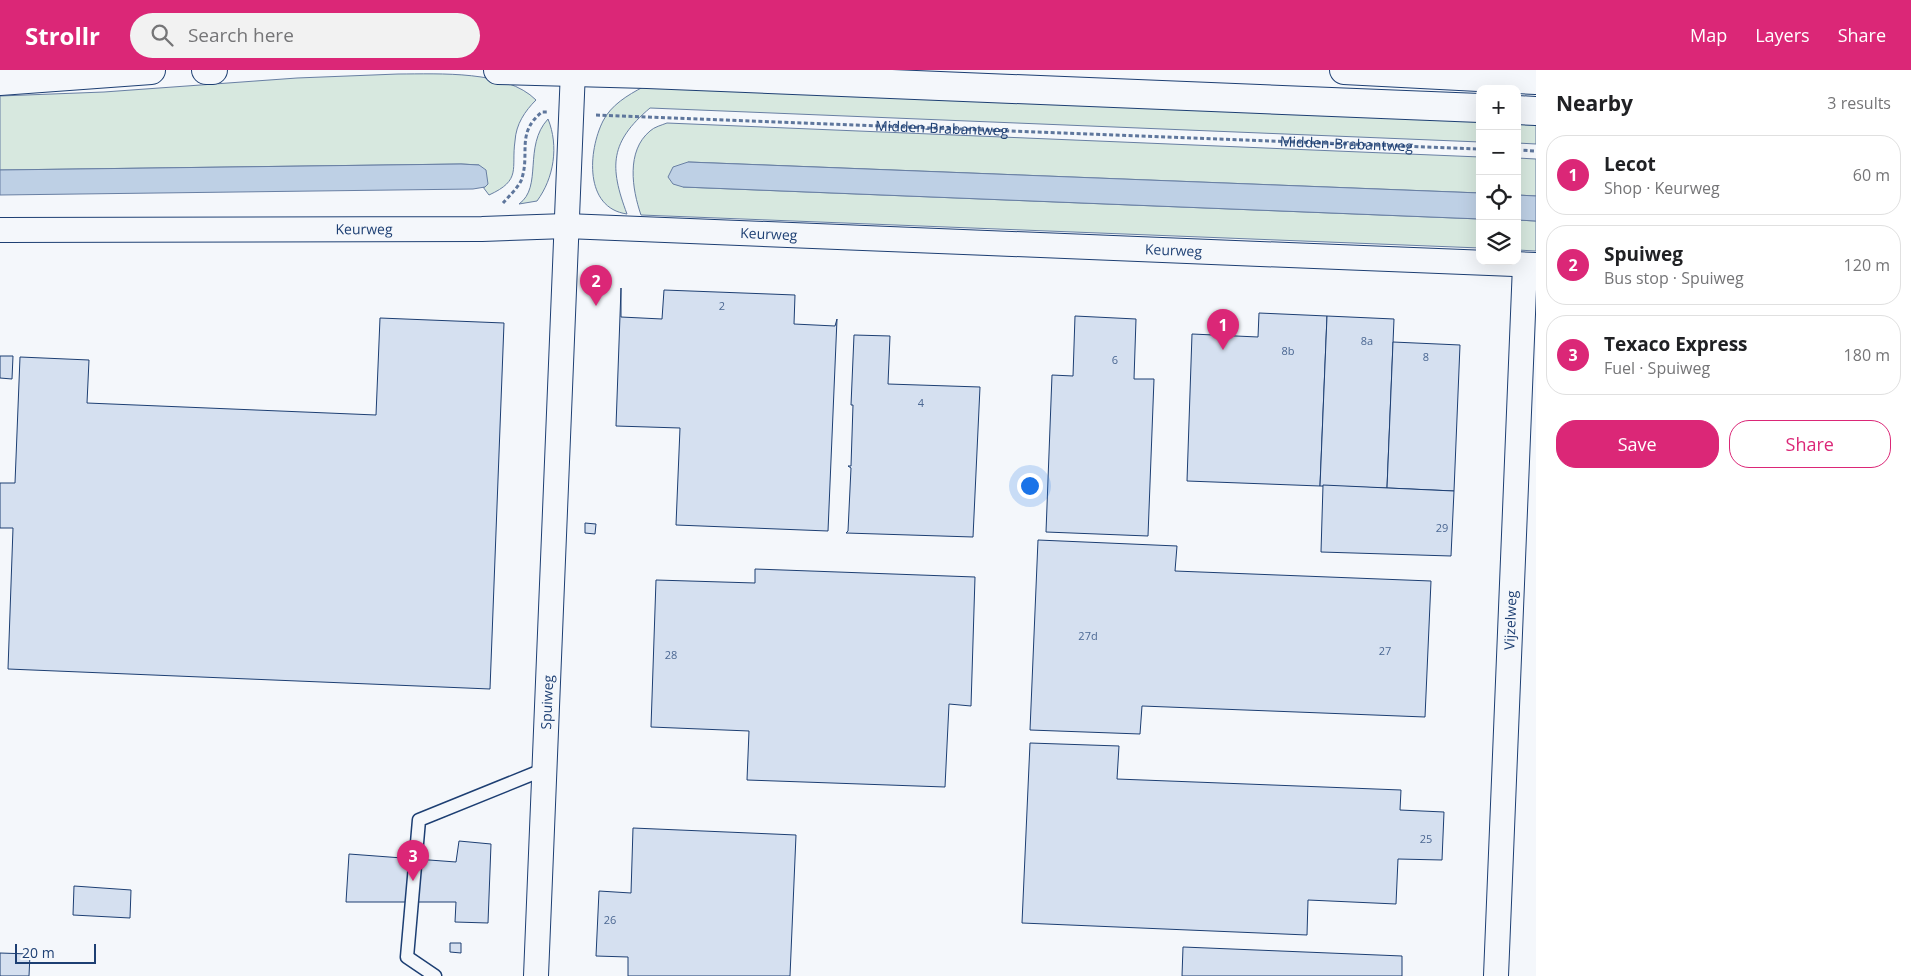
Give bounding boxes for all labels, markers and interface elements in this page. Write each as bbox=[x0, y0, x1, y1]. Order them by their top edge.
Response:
search box bbox=[130, 13, 480, 58]
text: Strollr bbox=[25, 19, 100, 52]
icon: search bbox=[148, 21, 176, 49]
text: Search here bbox=[188, 22, 294, 48]
text: Map bbox=[1690, 23, 1727, 47]
text: Layers bbox=[1755, 23, 1810, 47]
text: Share bbox=[1838, 23, 1886, 47]
map controls bbox=[1476, 85, 1521, 265]
button: + bbox=[1476, 85, 1521, 130]
text: Nearby bbox=[1556, 89, 1633, 117]
text: 3 results bbox=[1827, 92, 1891, 114]
street label: Midden-Brabantweg bbox=[875, 116, 1009, 140]
button: − bbox=[1476, 130, 1521, 175]
street label: Midden-Brabantweg bbox=[1280, 131, 1414, 155]
text: Lecot bbox=[1604, 151, 1656, 177]
text: 1 bbox=[1568, 164, 1578, 186]
text: 60 m bbox=[1853, 164, 1890, 186]
button: locate bbox=[1476, 175, 1521, 220]
text: Shop · Keurweg bbox=[1604, 177, 1720, 199]
street label: Keurweg bbox=[335, 219, 393, 238]
button: layers bbox=[1476, 220, 1521, 265]
street label: Keurweg bbox=[740, 223, 798, 244]
street label: Keurweg bbox=[1145, 239, 1203, 261]
text: Spuiweg bbox=[1604, 241, 1683, 267]
text: 2 bbox=[1568, 254, 1578, 276]
text: 120 m bbox=[1844, 254, 1890, 276]
pin: 2 bbox=[580, 265, 612, 306]
text: Bus stop · Spuiweg bbox=[1604, 267, 1744, 289]
house number: 2 bbox=[719, 298, 725, 313]
pin: 1 bbox=[1207, 309, 1239, 350]
text: Texaco Express bbox=[1604, 331, 1748, 357]
house number: 8a bbox=[1361, 333, 1373, 348]
house number: 8b bbox=[1281, 343, 1295, 358]
text: 3 bbox=[1568, 344, 1578, 366]
text: 180 m bbox=[1844, 344, 1890, 366]
house number: 8 bbox=[1423, 349, 1429, 364]
house number: 6 bbox=[1112, 352, 1118, 367]
text: Fuel · Spuiweg bbox=[1604, 357, 1710, 379]
house number: 4 bbox=[918, 395, 925, 410]
button: Save bbox=[1556, 420, 1719, 468]
button: Share bbox=[1729, 420, 1891, 468]
your location bbox=[1017, 473, 1043, 499]
house number: 29 bbox=[1436, 520, 1448, 535]
street label: Vijzelweg bbox=[1499, 590, 1521, 651]
house number: 27d bbox=[1078, 628, 1098, 643]
house number: 27 bbox=[1379, 643, 1391, 658]
house number: 28 bbox=[665, 647, 677, 662]
street label: Spuiweg bbox=[536, 674, 557, 730]
house number: 25 bbox=[1420, 831, 1432, 846]
pin: 3 bbox=[397, 840, 429, 881]
house number: 26 bbox=[604, 912, 616, 927]
scale bar bbox=[15, 941, 96, 964]
text: 20 m bbox=[22, 943, 55, 962]

